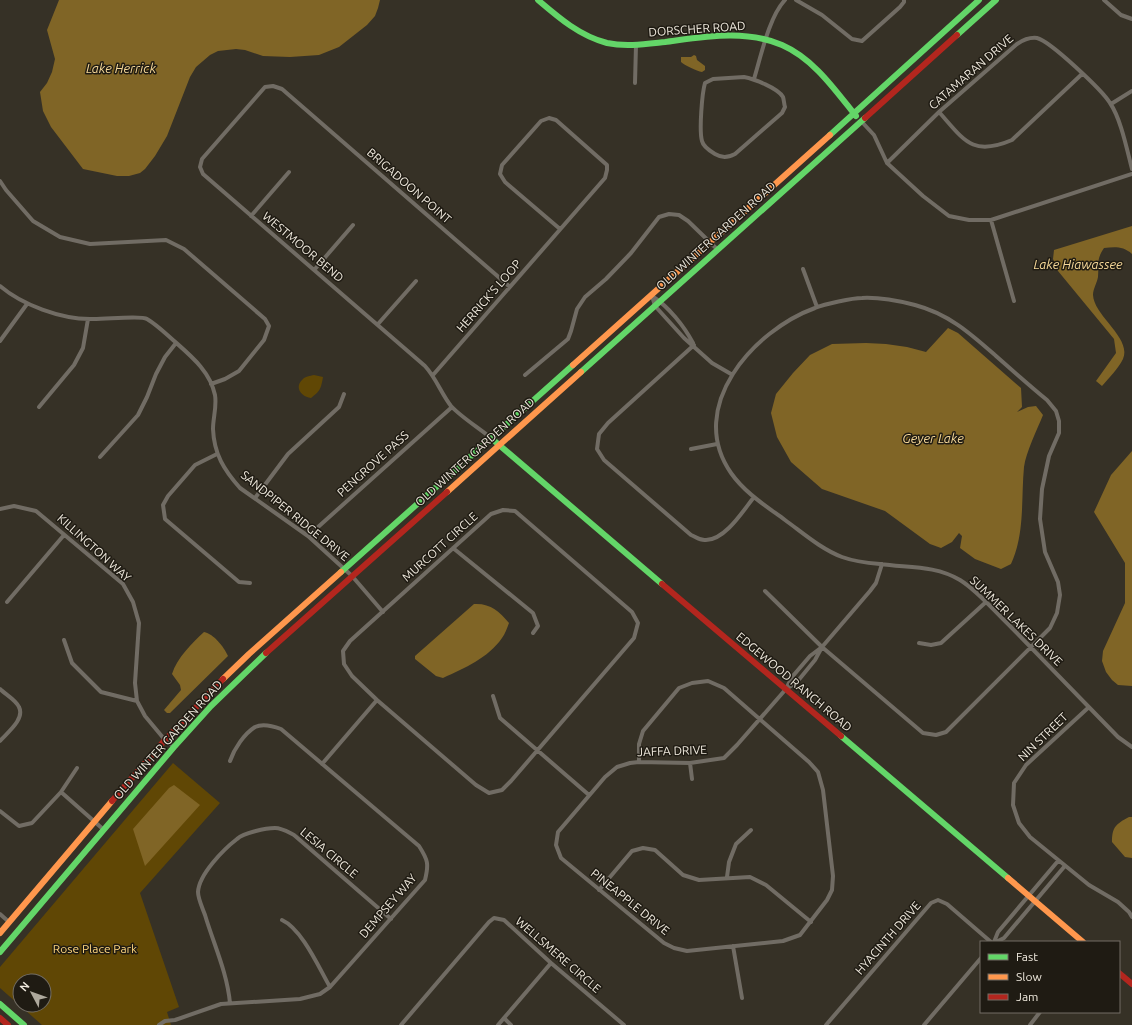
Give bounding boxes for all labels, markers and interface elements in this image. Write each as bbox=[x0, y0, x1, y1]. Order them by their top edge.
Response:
street label: DORSCHER ROAD bbox=[648, 19, 746, 38]
street label: CATAMARAN DRIVE bbox=[926, 31, 1016, 112]
water label: Lake Herrick bbox=[86, 61, 156, 75]
street label: BRIGADOON POINT bbox=[365, 146, 454, 226]
street label: OLD WINTER GARDEN ROAD bbox=[653, 179, 778, 293]
street label: WESTMOOR BEND bbox=[260, 209, 346, 284]
street label: HERRICK'S LOOP bbox=[454, 257, 523, 334]
water label: Lake Hiawassee bbox=[1033, 257, 1123, 271]
street label: OLD WINTER GARDEN ROAD bbox=[412, 395, 537, 509]
street label: PENGROVE PASS bbox=[334, 428, 411, 499]
water label: Geyer Lake bbox=[902, 431, 964, 445]
street label: SANDPIPER RIDGE DRIVE bbox=[239, 468, 352, 563]
street label: MURCOTT CIRCLE bbox=[399, 509, 480, 584]
street label: KILLINGTON WAY bbox=[55, 511, 134, 584]
street label: SUMMER LAKES DRIVE bbox=[968, 573, 1065, 668]
street label: EDGEWOOD RANCH ROAD bbox=[734, 630, 855, 734]
street label: OLD WINTER GARDEN ROAD bbox=[111, 677, 225, 802]
street label: NIN STREET bbox=[1015, 710, 1070, 763]
street label: JAFFA DRIVE bbox=[637, 743, 707, 758]
street label: LESIA CIRCLE bbox=[298, 825, 361, 881]
street label: PINEAPPLE DRIVE bbox=[589, 866, 672, 937]
street label: DEMPSEY WAY bbox=[356, 871, 419, 940]
street label: HYACINTH DRIVE bbox=[852, 898, 923, 977]
street label: WELLSMERE CIRCLE bbox=[513, 914, 604, 995]
legend bbox=[980, 941, 1120, 1013]
park label: Rose Place Park bbox=[53, 942, 137, 955]
text: Fast bbox=[1016, 950, 1038, 963]
text: Slow bbox=[1016, 970, 1042, 983]
north arrow bbox=[12, 973, 52, 1013]
text: N bbox=[17, 979, 32, 993]
text: Jam bbox=[1016, 990, 1038, 1003]

